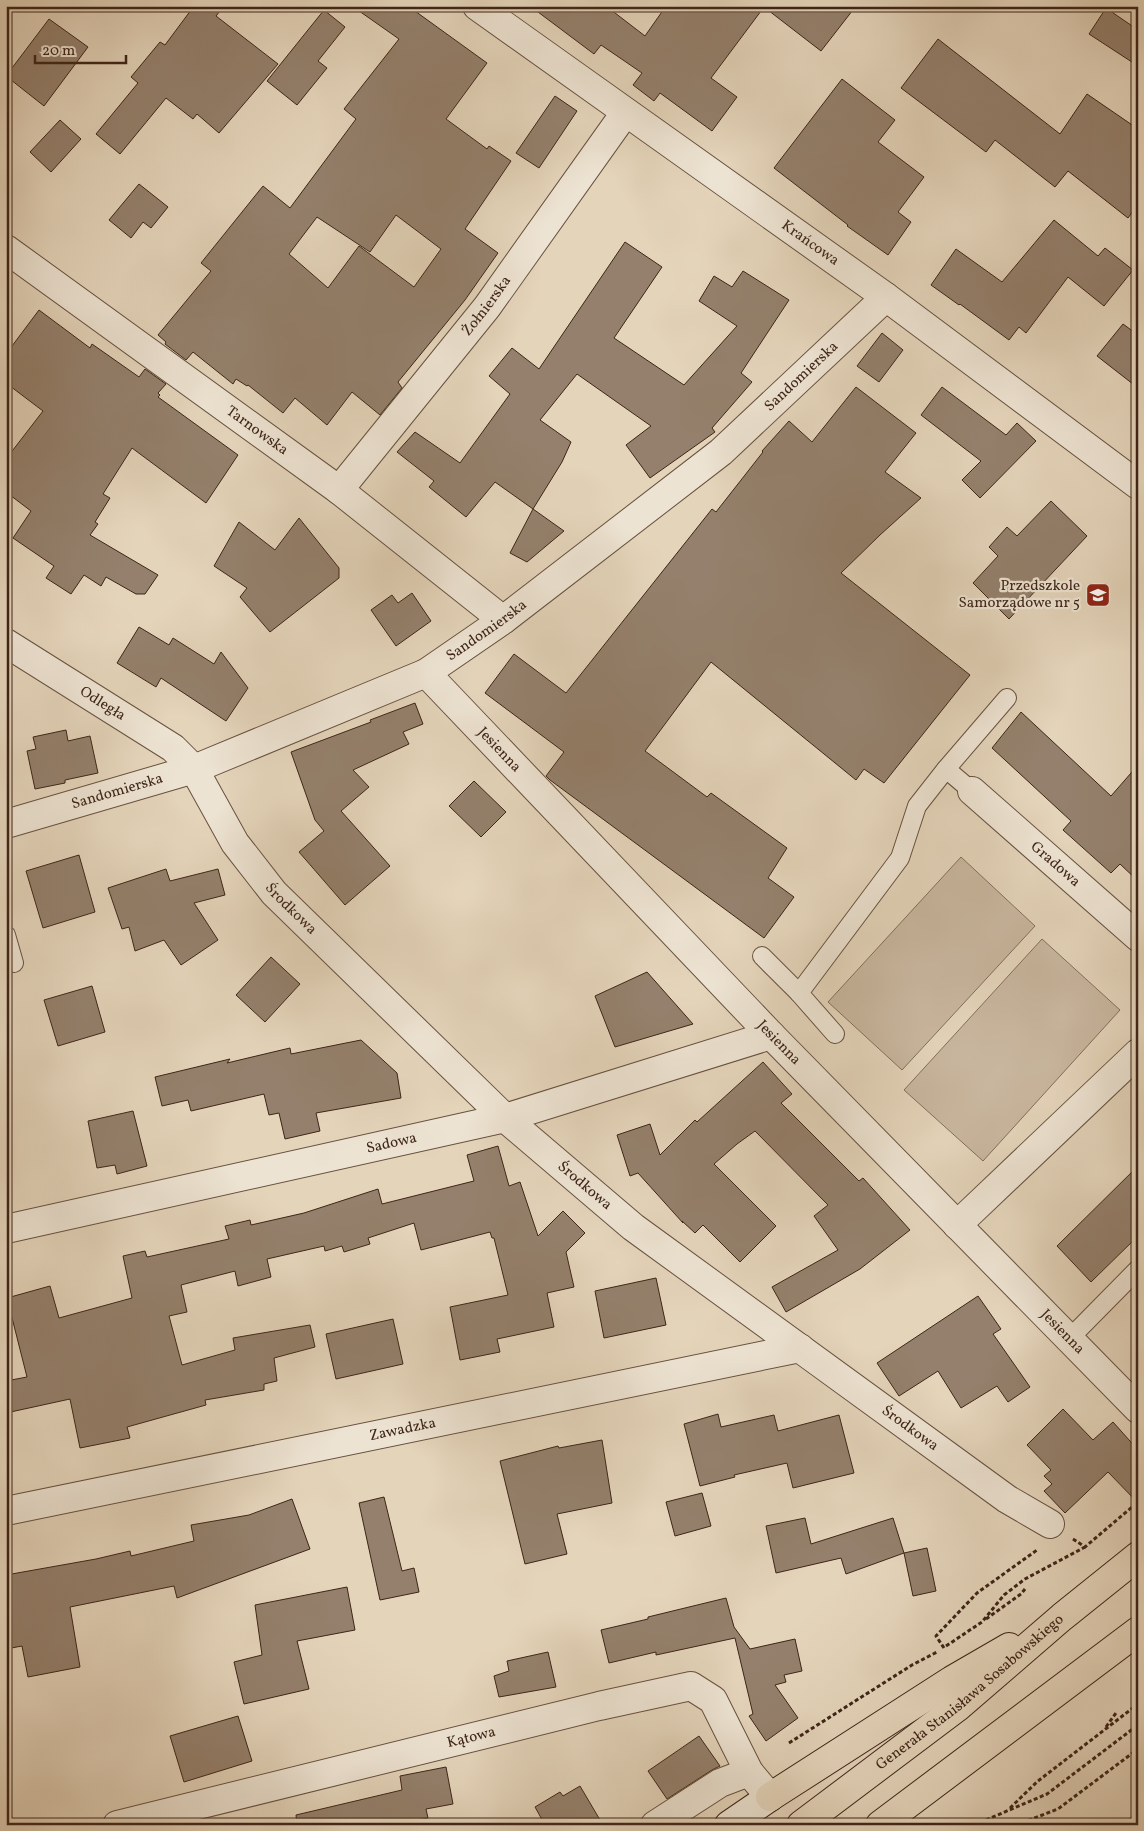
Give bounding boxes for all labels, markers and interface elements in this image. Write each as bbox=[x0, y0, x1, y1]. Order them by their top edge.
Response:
scale bar bbox=[35, 32, 126, 64]
text: 20 m bbox=[42, 41, 75, 62]
street label: Krańcowa bbox=[777, 215, 843, 271]
street label: Żołnierska bbox=[457, 272, 516, 341]
street label: Sandomierska bbox=[760, 336, 843, 416]
street label: Tarnowska bbox=[222, 401, 293, 460]
place label: Przedszkole Samorządowe nr 5 bbox=[958, 576, 1080, 614]
school or university icon: Przedszkole Samorządowe nr 5 bbox=[1085, 582, 1111, 608]
street label: Sandomierska bbox=[442, 595, 531, 666]
street label: Odległa bbox=[75, 681, 130, 726]
street label: Jesienna bbox=[472, 722, 526, 777]
street label: Sandomierska bbox=[69, 768, 166, 815]
street label: Gradowa bbox=[1026, 837, 1085, 892]
street label: Środkowa bbox=[260, 879, 321, 940]
street label: Jesienna bbox=[752, 1016, 806, 1070]
street label: Sadowa bbox=[364, 1127, 419, 1159]
street label: Środkowa bbox=[553, 1156, 617, 1215]
street label: Jesienna bbox=[1035, 1305, 1089, 1359]
street label: Środkowa bbox=[877, 1401, 943, 1456]
street label: Zawadzka bbox=[368, 1413, 438, 1447]
street label: Generała Stanisława Sosabowskiego bbox=[872, 1609, 1069, 1775]
street label: Kątowa bbox=[445, 1721, 498, 1754]

